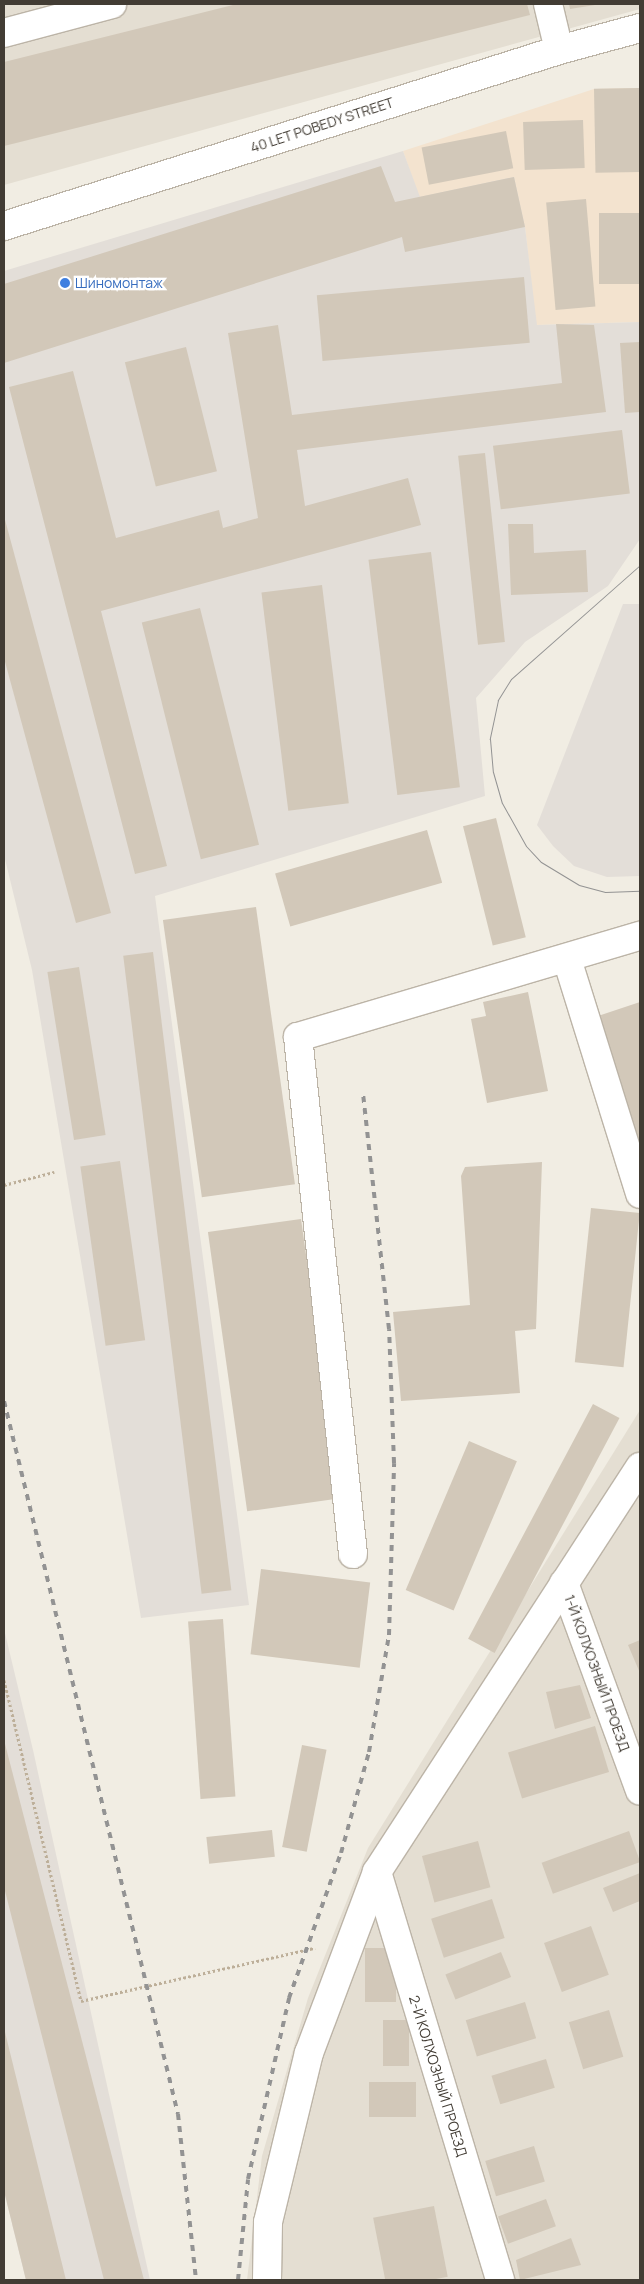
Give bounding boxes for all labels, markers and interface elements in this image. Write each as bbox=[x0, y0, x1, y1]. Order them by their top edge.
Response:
street label: 40 LET POBEDY STREET bbox=[248, 94, 396, 156]
place label: Шиномонтаж bbox=[75, 275, 163, 291]
marker: Шиномонтаж bbox=[59, 277, 71, 289]
street label: 1-Й КОЛХОЗНЫЙ ПРОЕЗД bbox=[561, 1592, 633, 1754]
street label: 2-Й КОЛХОЗНЫЙ ПРОЕЗД bbox=[405, 1993, 471, 2159]

